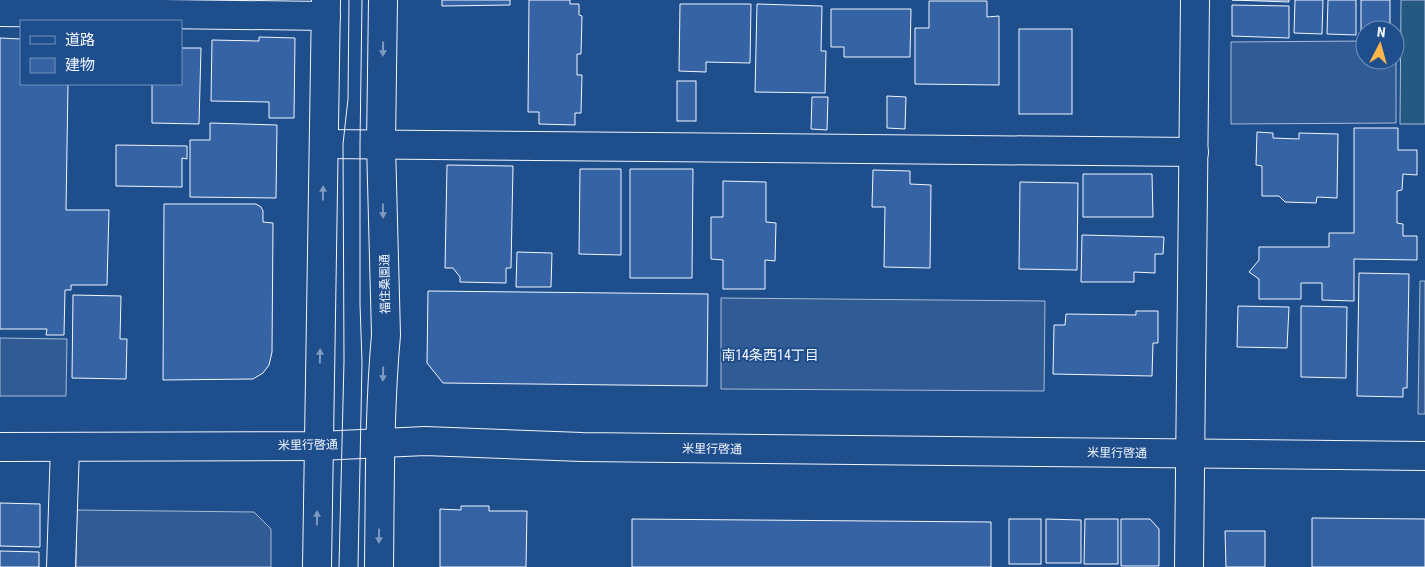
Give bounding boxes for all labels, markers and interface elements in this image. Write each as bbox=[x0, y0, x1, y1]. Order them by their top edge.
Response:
legend bbox=[20, 20, 182, 85]
north arrow bbox=[1355, 20, 1405, 70]
text: N bbox=[1376, 24, 1386, 40]
text: 道路 bbox=[65, 31, 95, 49]
one-way arrow bbox=[379, 41, 387, 57]
text: 建物 bbox=[65, 56, 95, 74]
one-way arrow bbox=[320, 185, 328, 201]
one-way arrow bbox=[379, 203, 387, 219]
street label: 福住桑園通 bbox=[377, 254, 393, 314]
district label: 南14条西14丁目 bbox=[721, 347, 819, 363]
one-way arrow bbox=[317, 348, 325, 364]
one-way arrow bbox=[379, 366, 387, 382]
street label: 米里行啓通 bbox=[278, 437, 338, 453]
street label: 米里行啓通 bbox=[682, 441, 742, 457]
street label: 米里行啓通 bbox=[1087, 445, 1147, 461]
one-way arrow bbox=[313, 510, 321, 526]
one-way arrow bbox=[375, 528, 383, 544]

